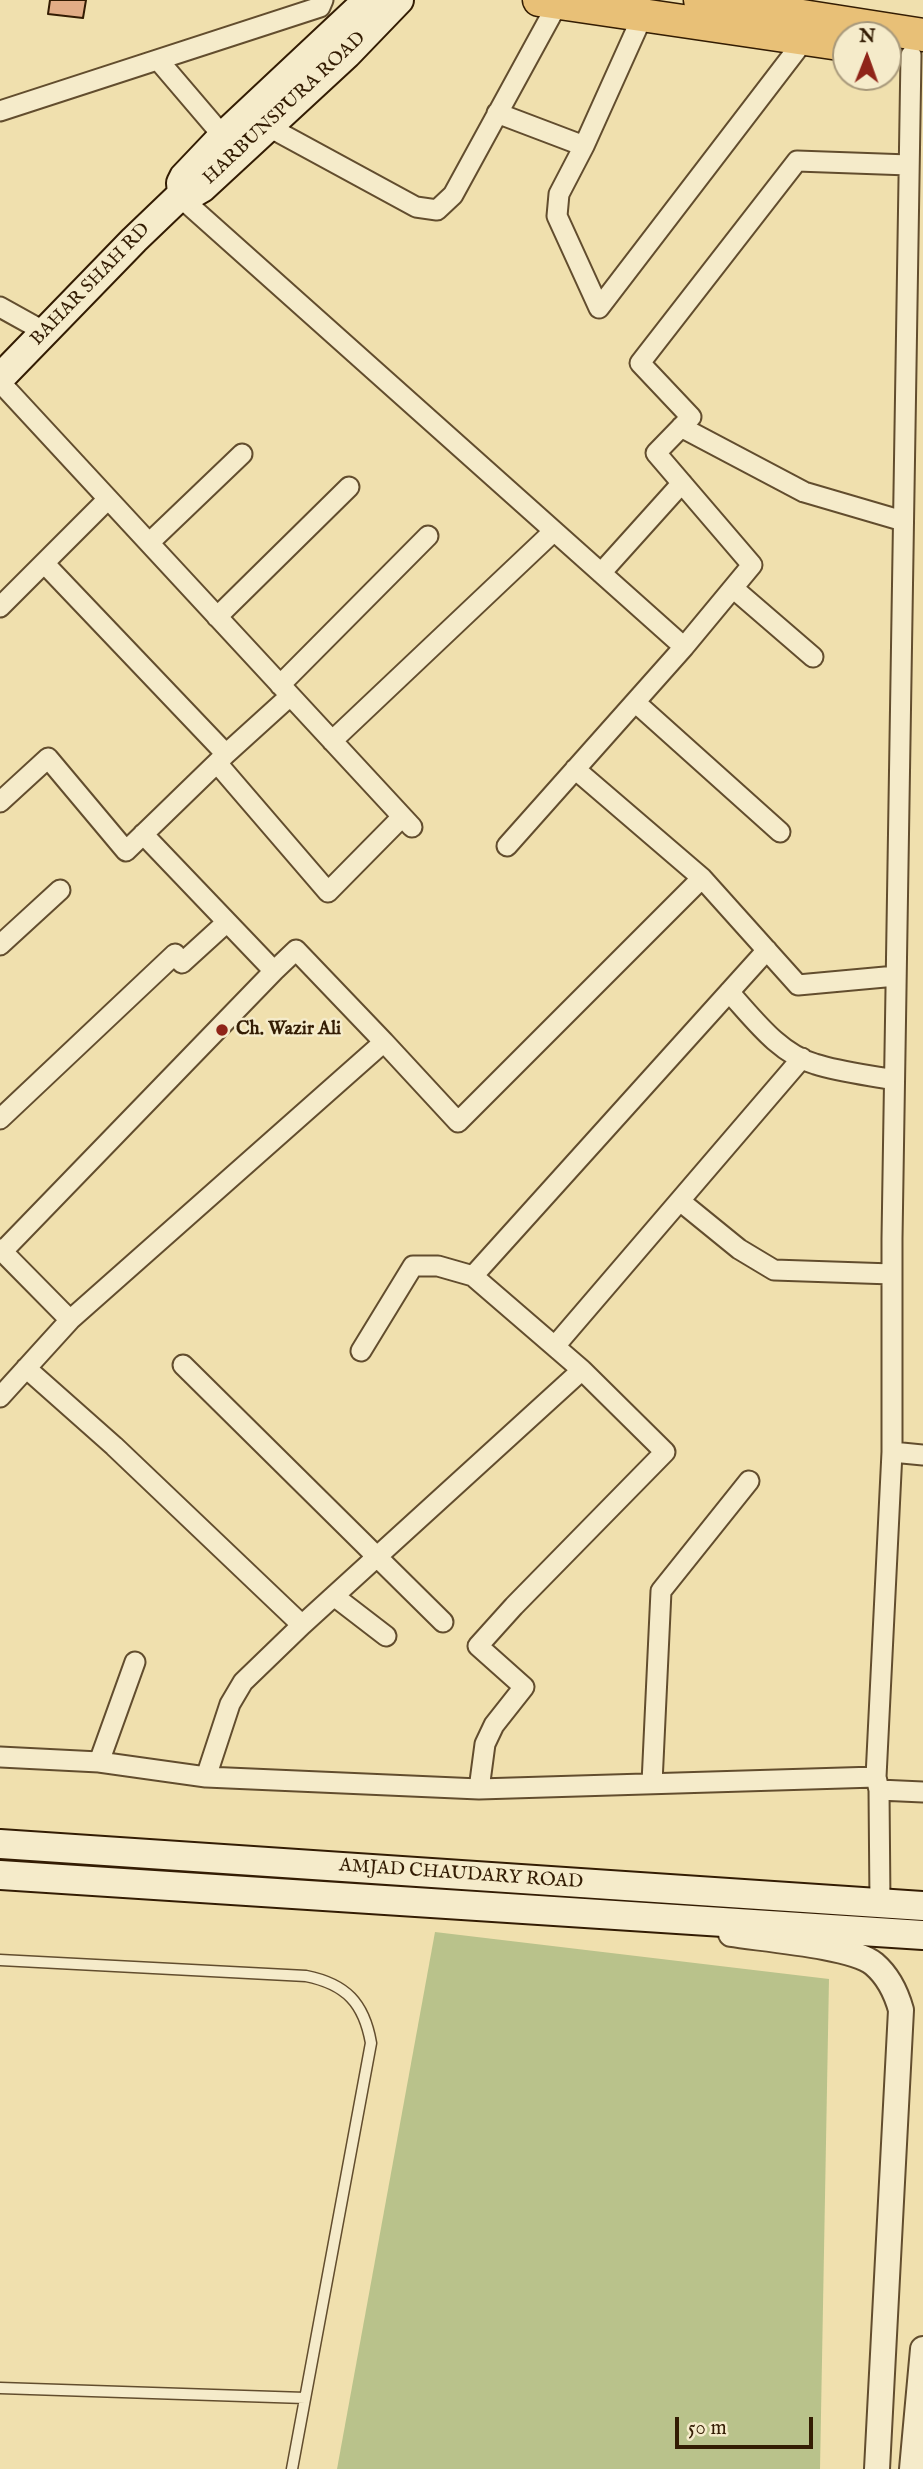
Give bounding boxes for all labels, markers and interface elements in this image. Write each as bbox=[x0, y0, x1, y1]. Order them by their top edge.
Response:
north arrow bbox=[832, 21, 902, 91]
text: N bbox=[859, 25, 876, 49]
street label: HARBUNSPURA ROAD bbox=[199, 28, 371, 190]
street label: BAHAR SHAH RD bbox=[27, 219, 155, 351]
place label: Ch. Wazir Ali bbox=[236, 1019, 341, 1041]
marker: Ch. Wazir Ali bbox=[214, 1022, 230, 1038]
street label: AMJAD CHAUDARY ROAD bbox=[338, 1855, 584, 1895]
scale bar bbox=[678, 2402, 816, 2446]
text: 50 m bbox=[688, 2415, 727, 2442]

